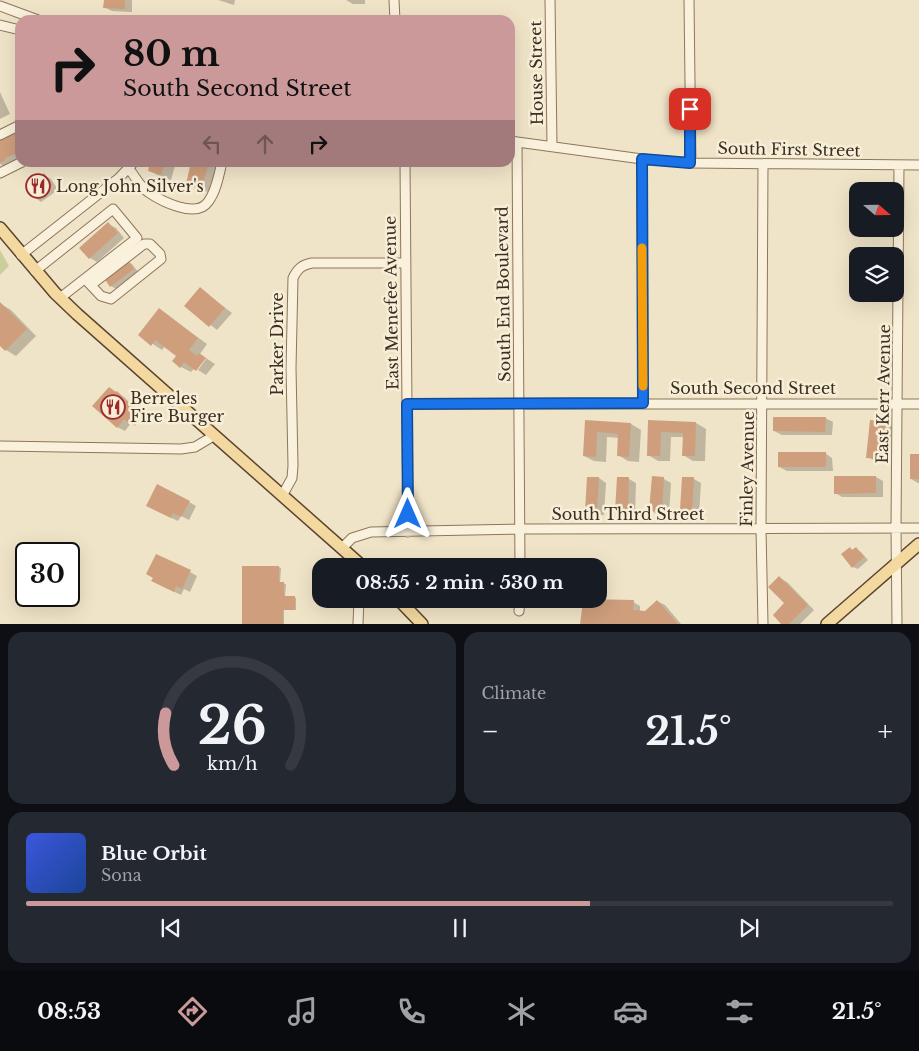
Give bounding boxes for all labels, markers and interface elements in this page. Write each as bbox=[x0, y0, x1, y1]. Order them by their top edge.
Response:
street label: House Street bbox=[525, 20, 547, 126]
text: 80 m bbox=[123, 32, 220, 75]
icon: right bbox=[40, 35, 105, 100]
text: South Second Street bbox=[123, 75, 352, 102]
pin bbox=[669, 88, 711, 130]
icon: arrive bbox=[676, 95, 704, 123]
icon: left bbox=[198, 130, 226, 158]
icon: ahead bbox=[251, 130, 279, 158]
icon: right bbox=[304, 130, 332, 158]
street label: South First Street bbox=[717, 138, 861, 160]
restaurant icon: Long John Silver's bbox=[25, 173, 51, 199]
place label: Long John Silver's bbox=[56, 176, 204, 196]
north arrow bbox=[849, 182, 904, 238]
map controls bbox=[849, 182, 904, 302]
street label: South End Boulevard bbox=[491, 206, 515, 382]
street label: East Menefee Avenue bbox=[379, 216, 403, 390]
button: layers bbox=[849, 247, 904, 302]
street label: Parker Drive bbox=[267, 292, 287, 396]
street label: East Kerr Avenue bbox=[872, 324, 894, 464]
street label: South Second Street bbox=[670, 378, 836, 398]
place label: Berreles Fire Burger bbox=[130, 388, 225, 426]
restaurant icon: Berreles Fire Burger bbox=[100, 394, 126, 420]
street label: Finley Avenue bbox=[736, 411, 758, 527]
position arrow bbox=[381, 487, 433, 539]
street label: South Third Street bbox=[552, 504, 704, 524]
speed limit sign: 30 bbox=[15, 542, 80, 607]
text: 08:55 · 2 min · 530 m bbox=[355, 571, 564, 594]
text: Climate bbox=[482, 683, 546, 703]
text: 26 bbox=[197, 694, 266, 758]
text: 21.5° bbox=[645, 708, 732, 755]
text: − bbox=[482, 714, 499, 749]
text: + bbox=[878, 714, 893, 749]
text: km/h bbox=[206, 753, 257, 775]
text: Blue Orbit bbox=[101, 842, 207, 865]
text: Sona bbox=[101, 865, 142, 885]
icon: previous bbox=[157, 914, 185, 942]
icon: pause bbox=[446, 914, 474, 942]
icon: next bbox=[735, 914, 763, 942]
icon: directions bbox=[175, 994, 210, 1029]
icon: music bbox=[285, 994, 320, 1029]
icon: phone bbox=[394, 994, 429, 1029]
icon: climate bbox=[504, 994, 539, 1029]
icon: car bbox=[613, 994, 648, 1029]
icon: filters bbox=[722, 994, 757, 1029]
text: 08:53 bbox=[37, 998, 101, 1025]
text: 21.5° bbox=[832, 998, 882, 1025]

